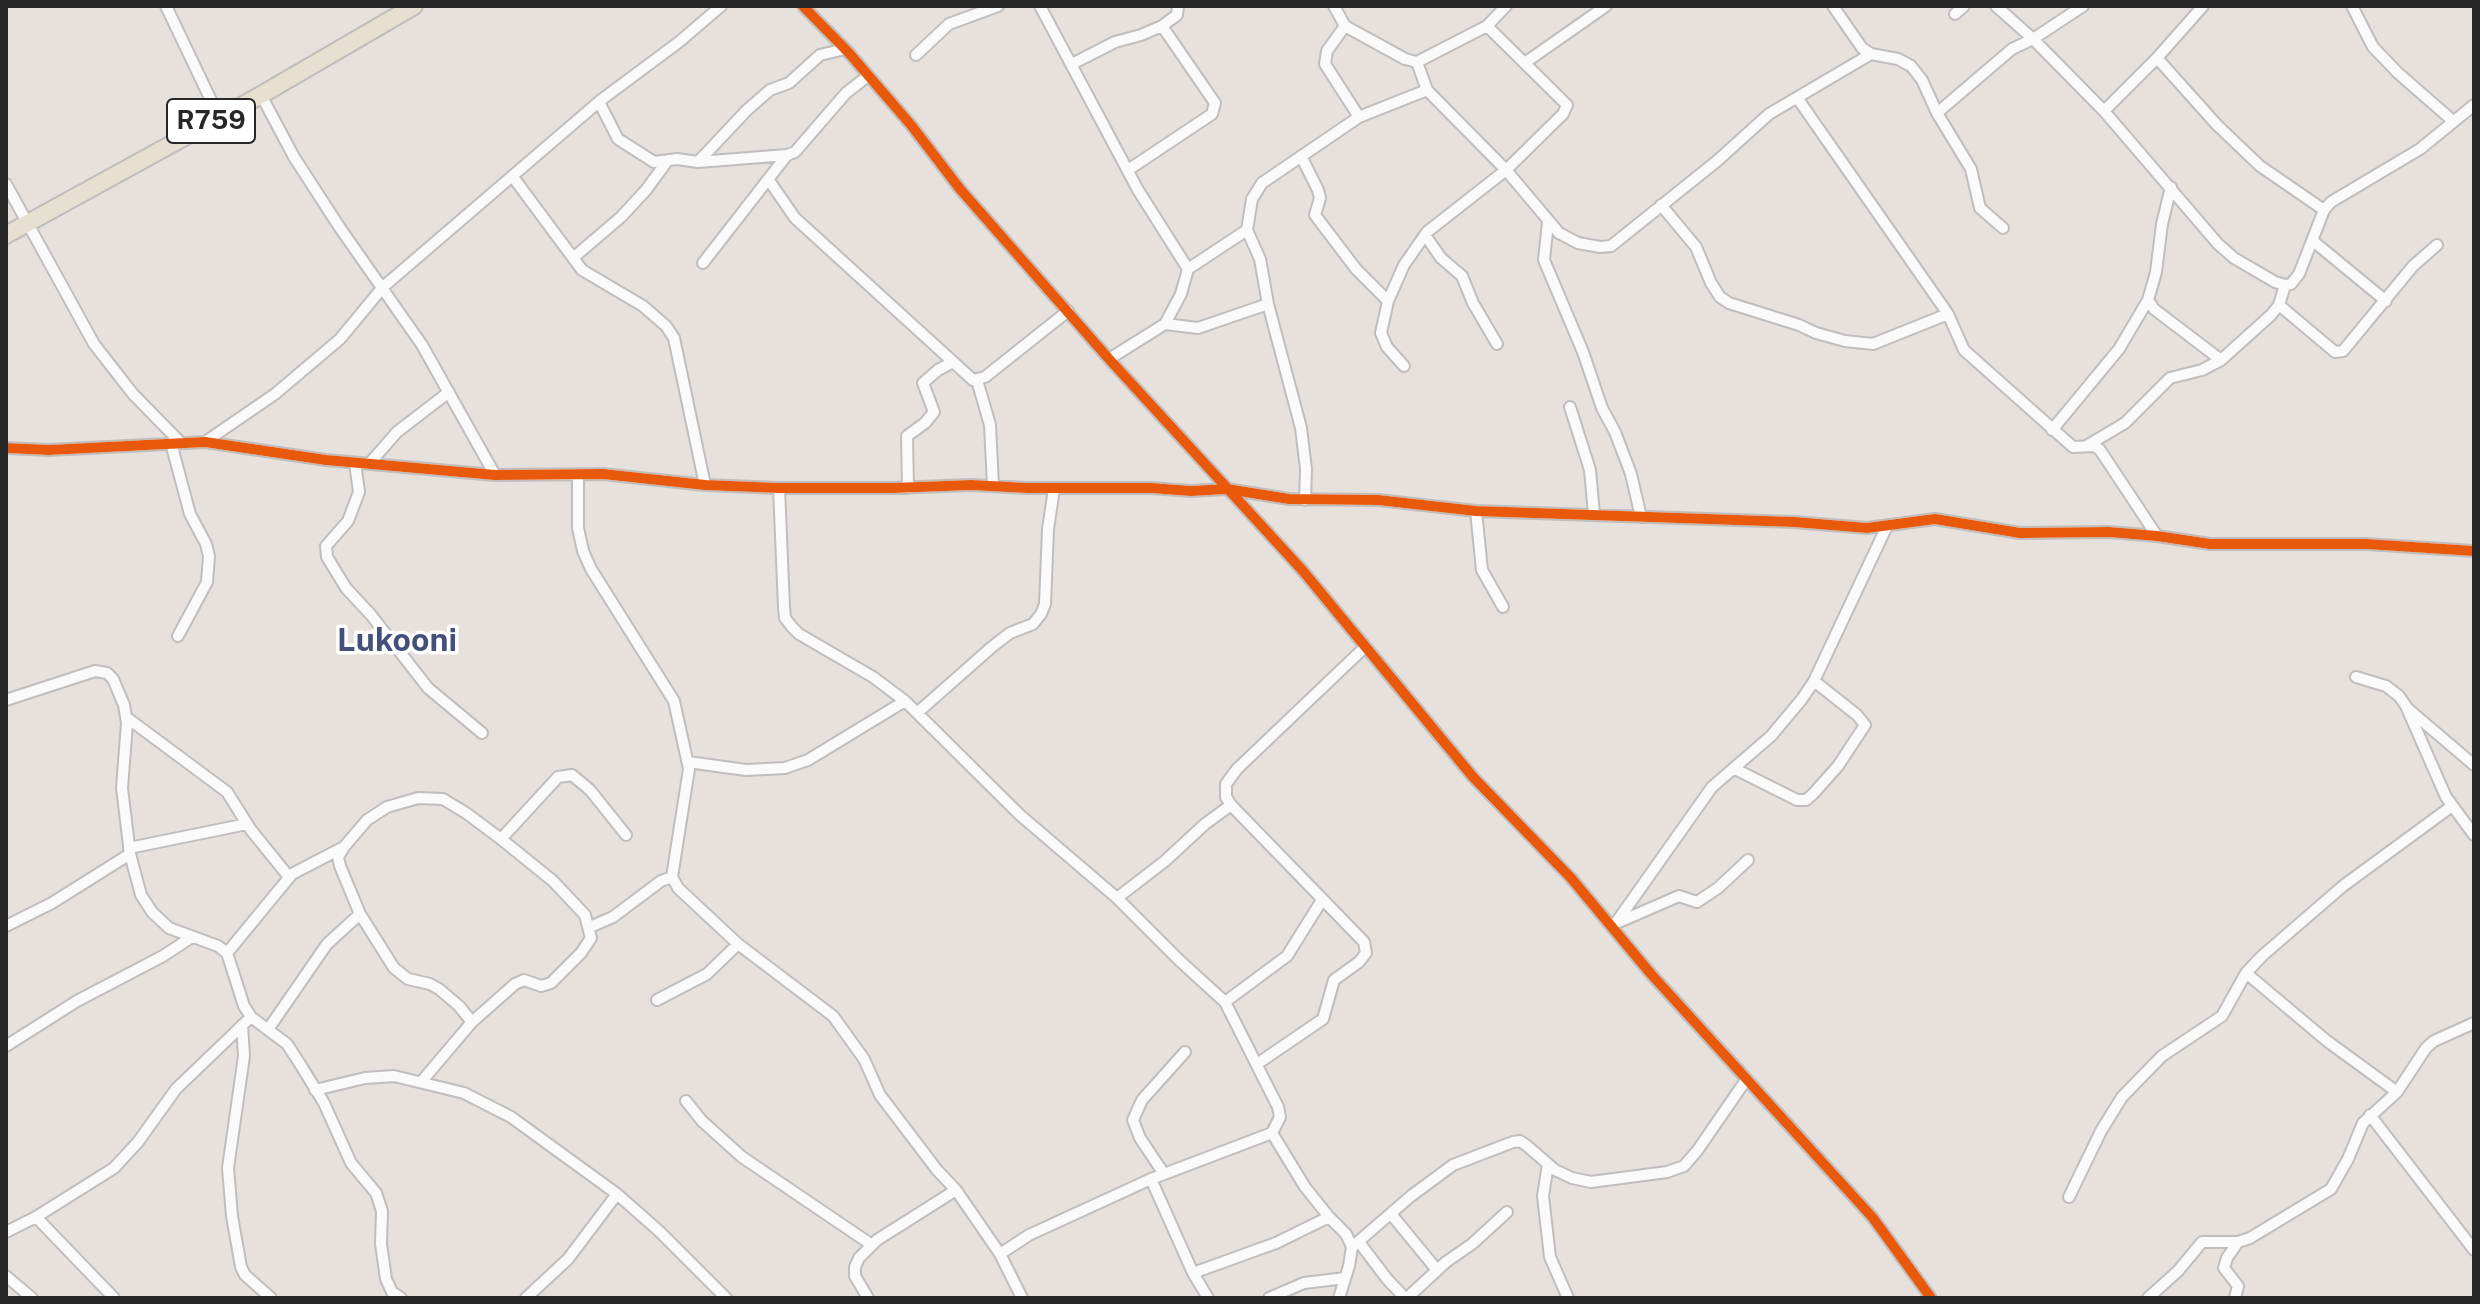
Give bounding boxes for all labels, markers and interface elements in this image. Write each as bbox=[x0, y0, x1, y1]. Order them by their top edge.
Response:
road number: R759 bbox=[167, 99, 255, 143]
district label: Lukooni bbox=[337, 622, 457, 660]

